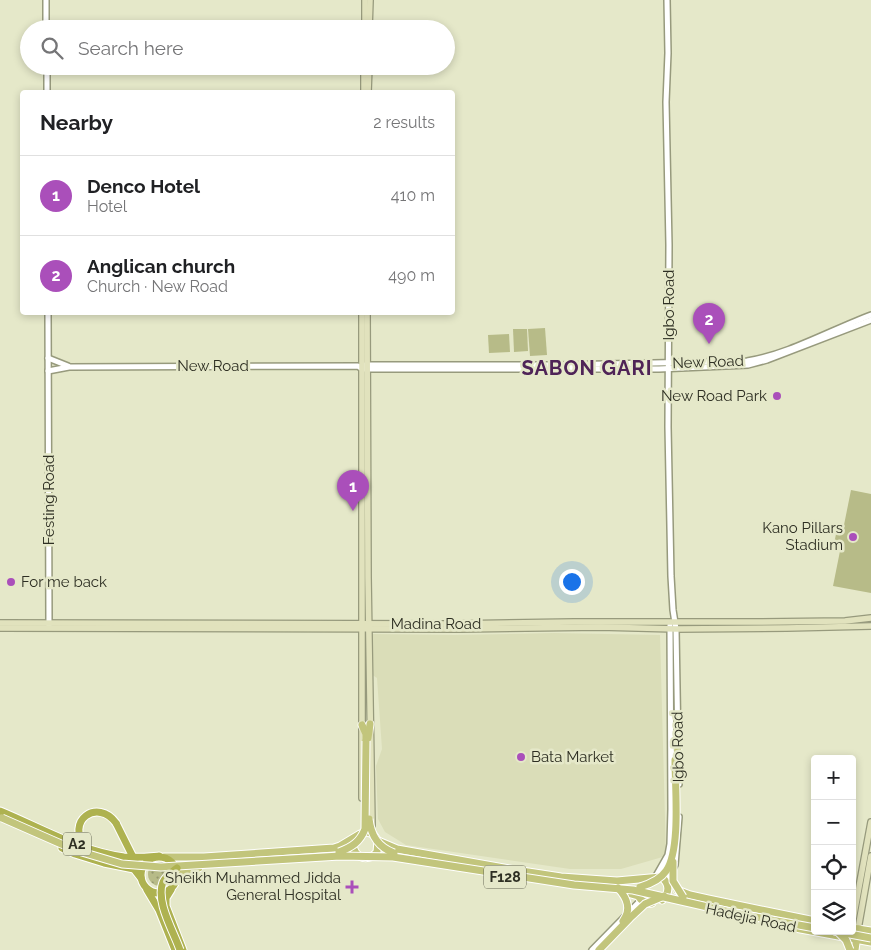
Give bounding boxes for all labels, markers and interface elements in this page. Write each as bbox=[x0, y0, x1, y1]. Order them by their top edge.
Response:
search box bbox=[20, 20, 455, 75]
icon: search bbox=[38, 34, 66, 62]
text: Search here bbox=[78, 37, 184, 59]
text: Nearby bbox=[40, 110, 113, 135]
text: 2 results bbox=[373, 113, 435, 132]
text: Denco Hotel bbox=[87, 175, 200, 197]
text: 1 bbox=[52, 186, 60, 205]
text: 410 m bbox=[391, 186, 435, 205]
text: Hotel bbox=[87, 197, 127, 216]
text: Anglican church bbox=[87, 255, 235, 277]
text: 2 bbox=[51, 266, 61, 285]
text: 490 m bbox=[388, 266, 435, 285]
street label: Igbo Road bbox=[660, 270, 678, 340]
text: Church · New Road bbox=[87, 277, 228, 296]
pin: 2 bbox=[693, 303, 725, 344]
street label: New Road bbox=[672, 352, 744, 372]
district label: SABON GARI bbox=[521, 356, 653, 380]
street label: New Road bbox=[177, 357, 249, 375]
place label: New Road Park bbox=[661, 387, 767, 405]
marker: New Road Park bbox=[771, 390, 783, 402]
street label: Festing Road bbox=[40, 455, 58, 545]
pin: 1 bbox=[337, 470, 369, 511]
place label: Kano Pillars Stadium bbox=[762, 519, 843, 554]
marker: Kano Pillars Stadium bbox=[847, 531, 859, 543]
your location bbox=[559, 569, 585, 595]
place label: For me back bbox=[21, 573, 107, 591]
marker: For me back bbox=[5, 576, 17, 588]
street label: Madina Road bbox=[391, 615, 481, 633]
street label: Igbo Road bbox=[668, 711, 688, 783]
place label: Bata Market bbox=[531, 748, 614, 766]
marker: Bata Market bbox=[515, 751, 527, 763]
map controls bbox=[811, 755, 856, 935]
button: + bbox=[811, 755, 856, 800]
button: − bbox=[811, 800, 856, 845]
road number: A2 bbox=[63, 832, 91, 856]
button: locate bbox=[811, 845, 856, 890]
road number: F128 bbox=[484, 866, 526, 889]
place label: Sheikh Muhammed Jidda General Hospital bbox=[165, 869, 342, 904]
marker: Sheikh Muhammed Jidda General Hospital bbox=[345, 880, 359, 894]
button: layers bbox=[811, 890, 856, 935]
street label: Hadejia Road bbox=[704, 900, 798, 936]

